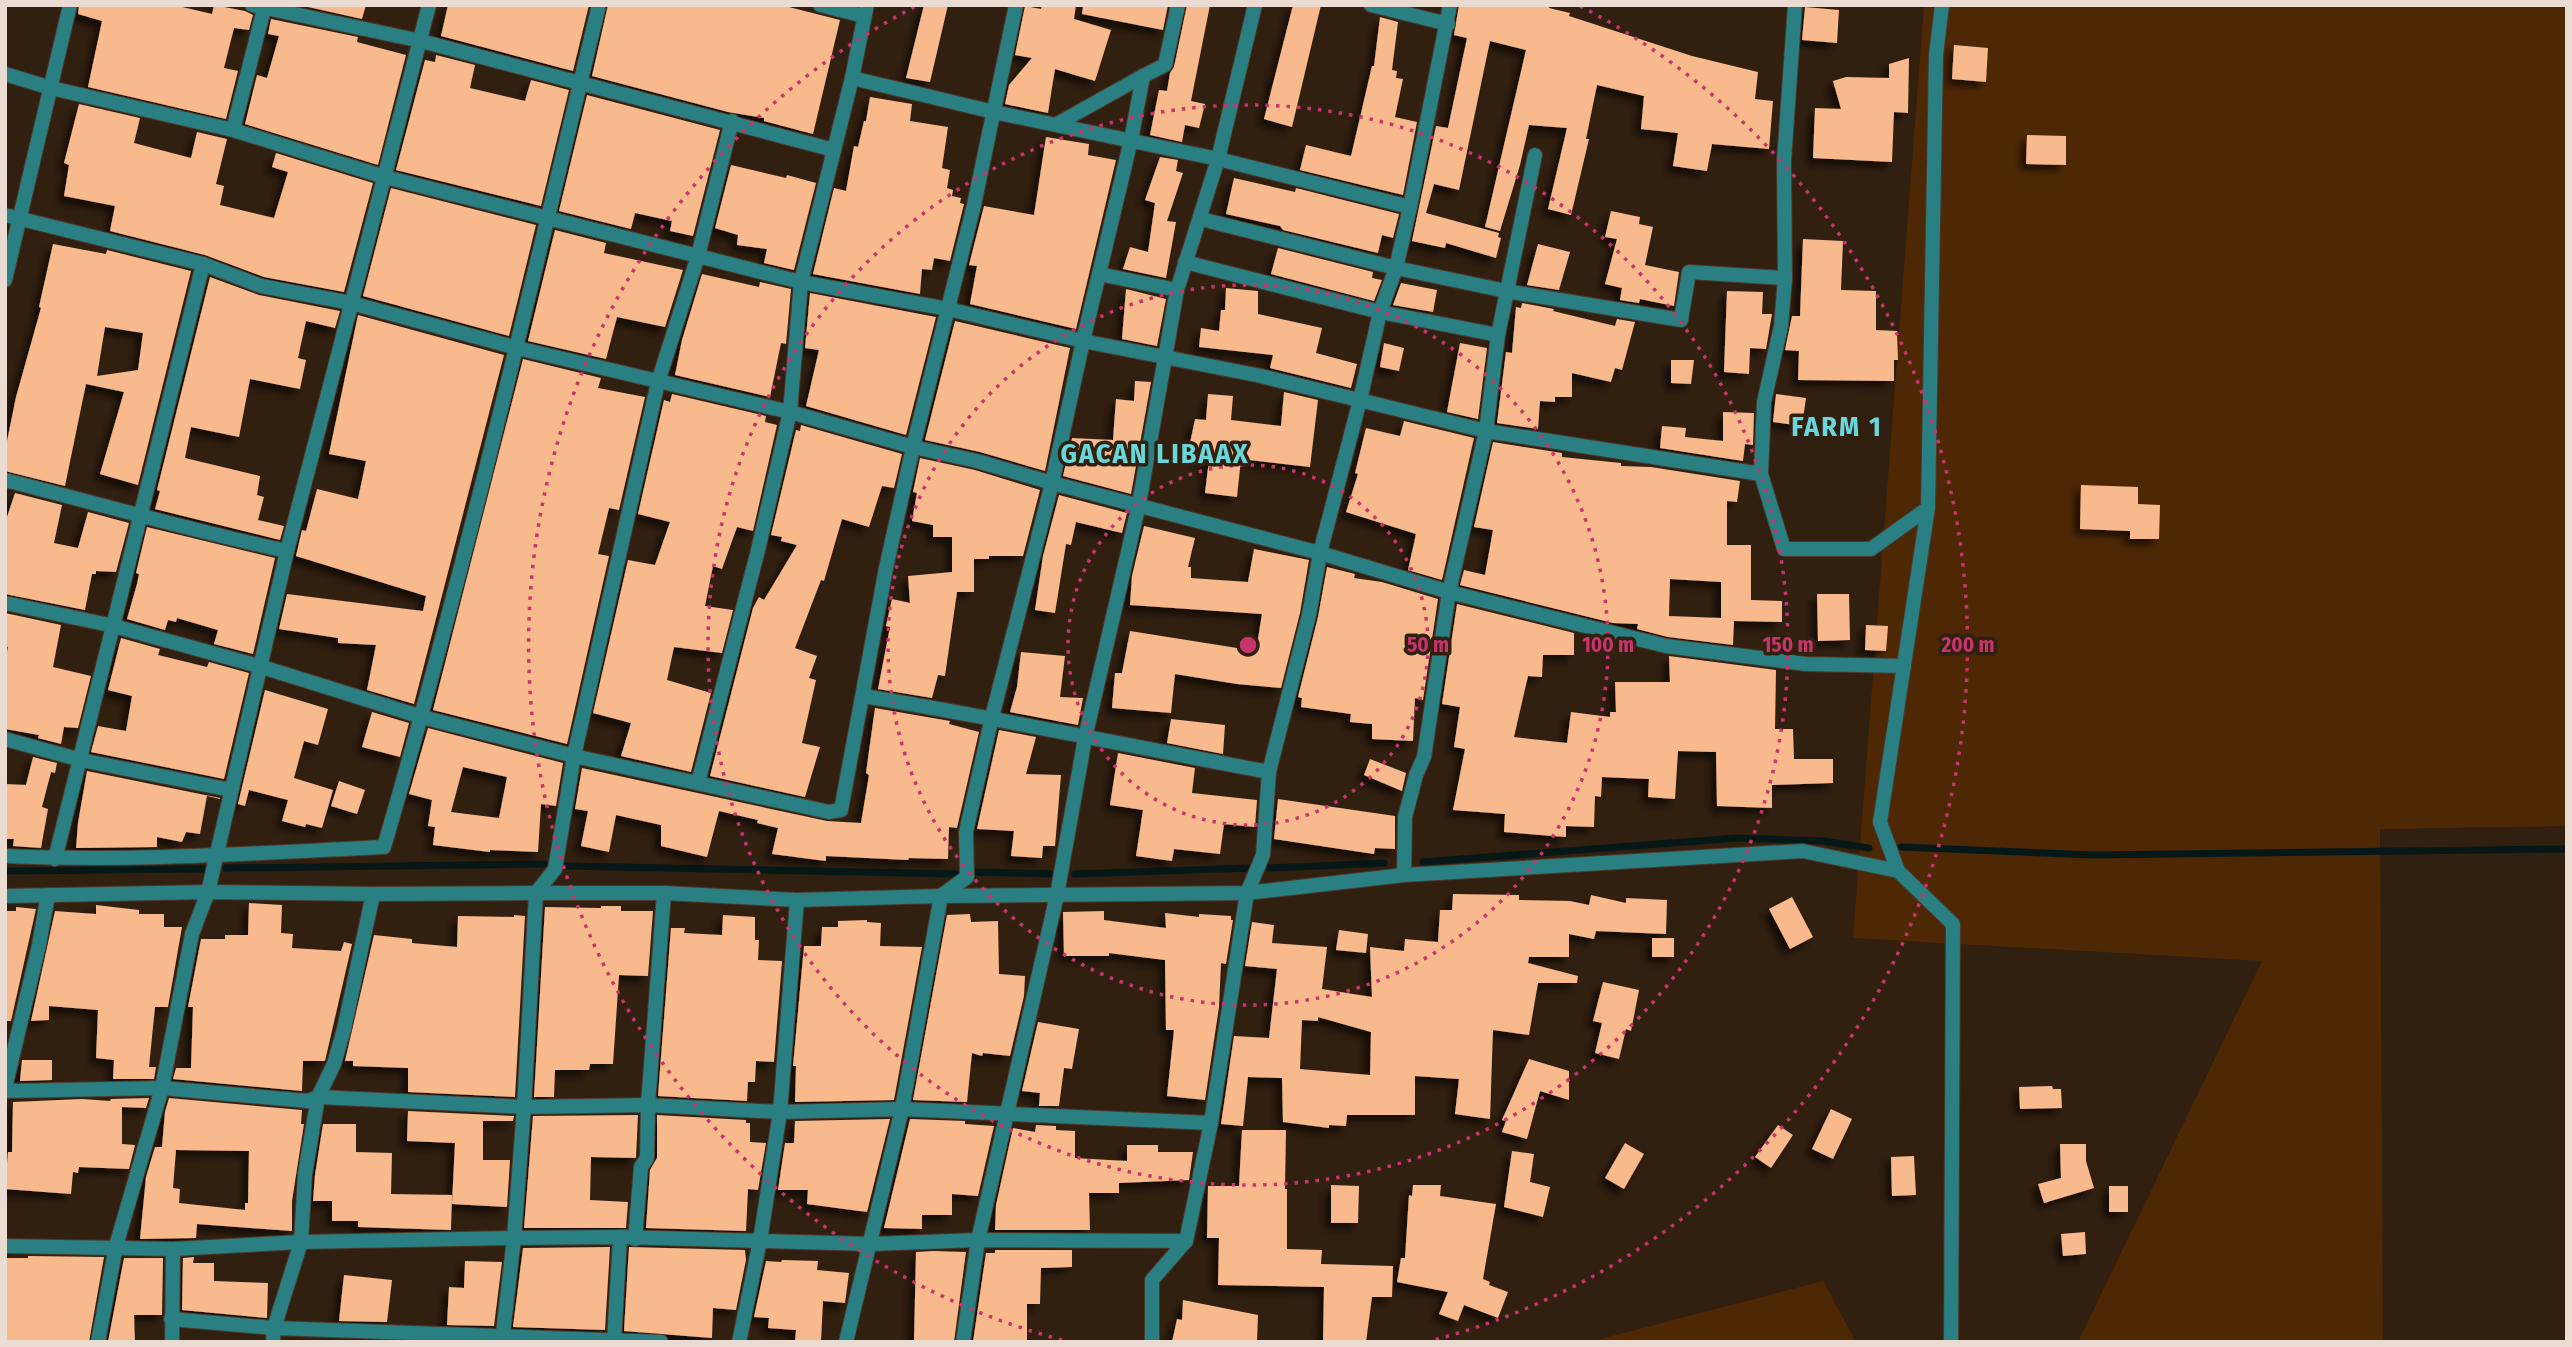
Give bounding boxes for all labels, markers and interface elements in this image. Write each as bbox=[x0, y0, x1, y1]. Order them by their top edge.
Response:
district label: FARM 1 bbox=[1791, 410, 1883, 443]
district label: GACAN LIBAAX bbox=[1060, 437, 1250, 470]
text: 50 m bbox=[1407, 632, 1449, 658]
text: 100 m bbox=[1582, 632, 1634, 658]
text: 150 m bbox=[1762, 632, 1814, 658]
text: 200 m bbox=[1940, 632, 1995, 658]
centre of rings bbox=[1236, 633, 1260, 657]

